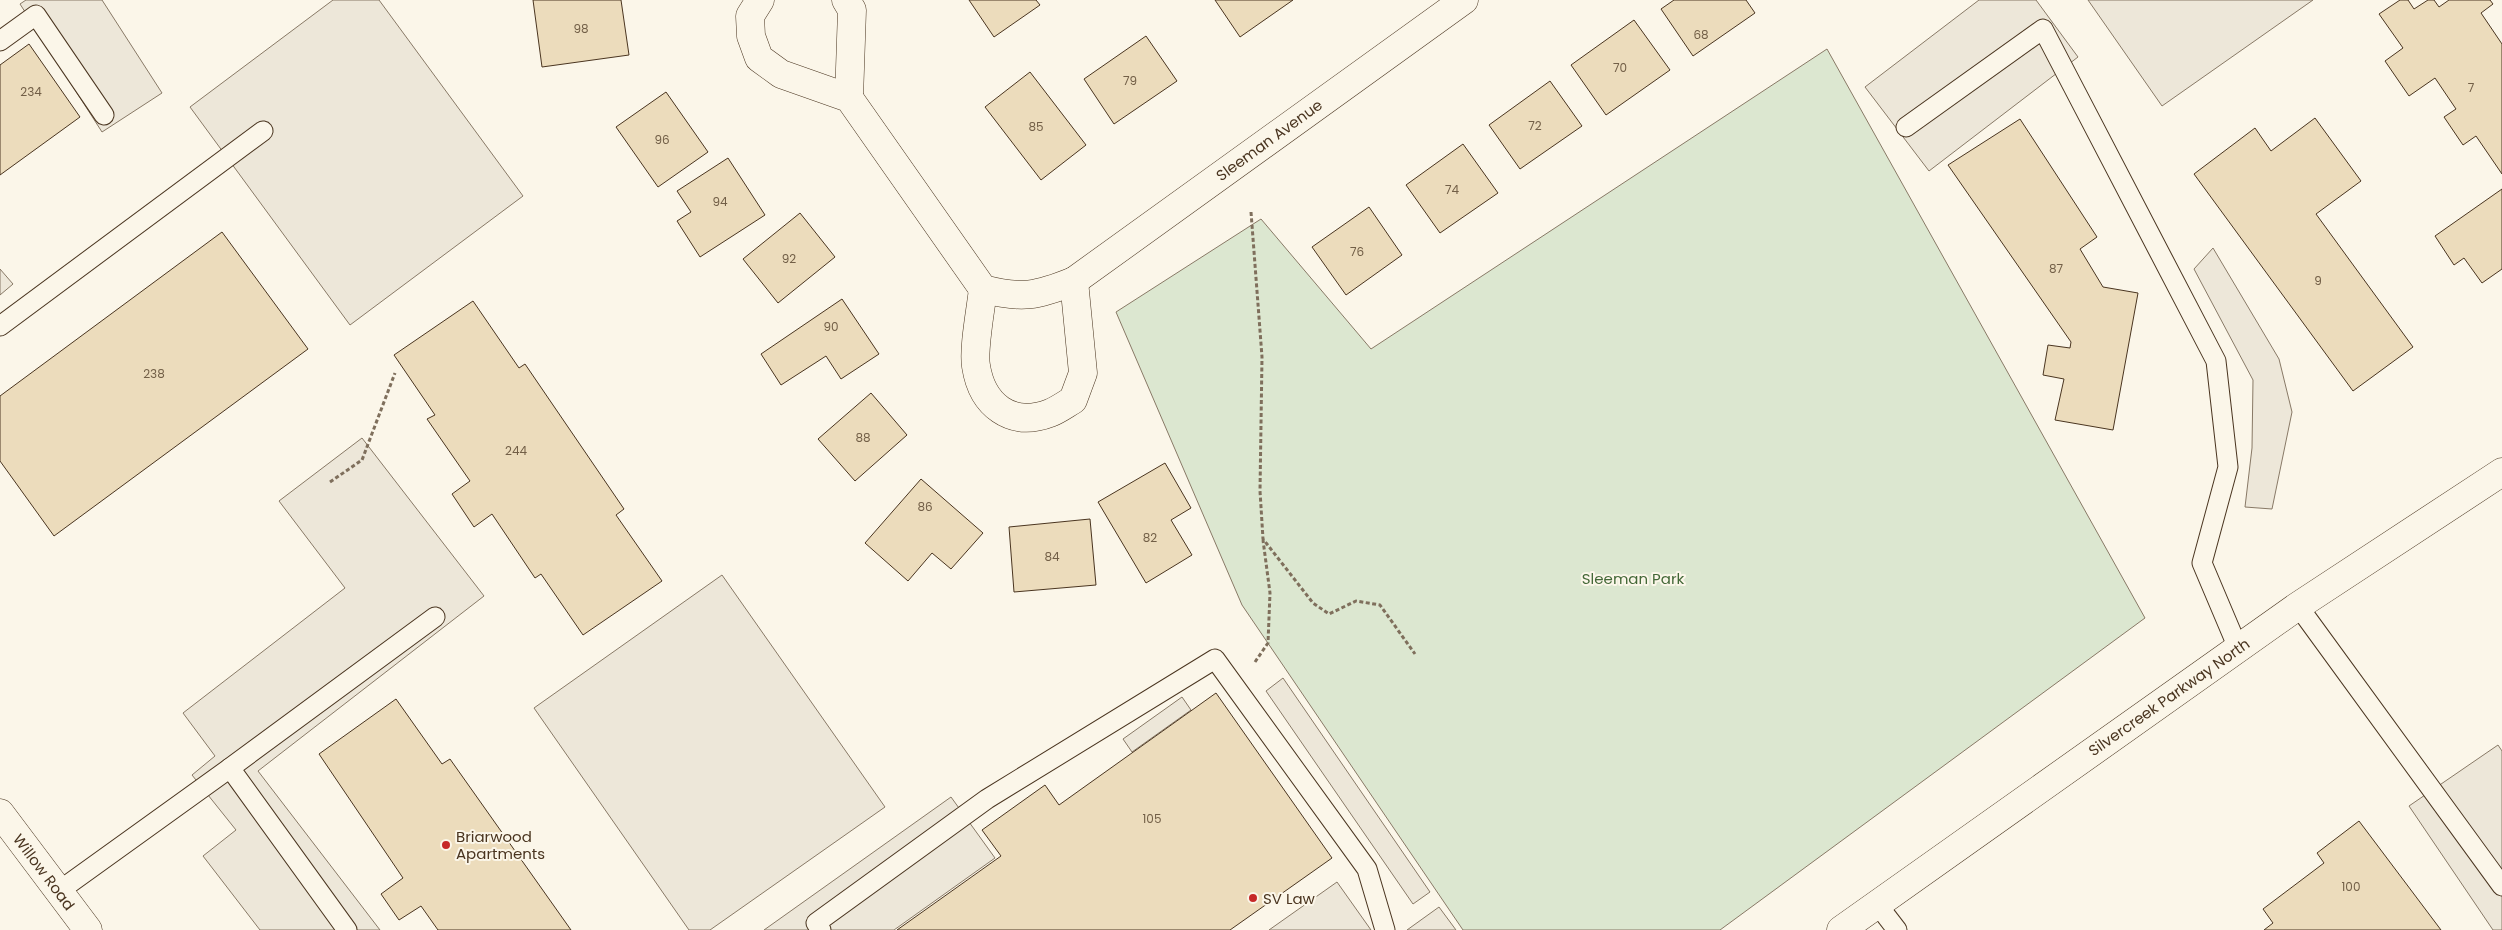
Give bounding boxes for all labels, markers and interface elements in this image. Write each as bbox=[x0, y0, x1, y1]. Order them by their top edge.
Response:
house number: 98 bbox=[573, 20, 589, 37]
house number: 68 bbox=[1693, 26, 1709, 43]
house number: 70 bbox=[1613, 59, 1627, 76]
house number: 79 bbox=[1123, 72, 1137, 89]
house number: 7 bbox=[2468, 79, 2475, 96]
house number: 234 bbox=[20, 83, 42, 100]
street label: Sleeman Avenue bbox=[1212, 94, 1326, 186]
house number: 72 bbox=[1528, 117, 1542, 134]
house number: 85 bbox=[1028, 118, 1044, 135]
house number: 96 bbox=[654, 131, 670, 148]
house number: 74 bbox=[1445, 181, 1459, 198]
house number: 94 bbox=[712, 193, 728, 210]
house number: 76 bbox=[1350, 243, 1364, 260]
house number: 92 bbox=[782, 250, 796, 267]
house number: 87 bbox=[2049, 260, 2064, 277]
house number: 9 bbox=[2314, 272, 2322, 289]
house number: 90 bbox=[823, 318, 839, 335]
house number: 238 bbox=[143, 365, 165, 382]
house number: 88 bbox=[855, 429, 871, 446]
house number: 244 bbox=[505, 442, 527, 459]
house number: 86 bbox=[917, 498, 933, 515]
house number: 82 bbox=[1143, 529, 1157, 546]
house number: 84 bbox=[1044, 548, 1060, 565]
park label: Sleeman Park bbox=[1582, 568, 1684, 589]
street label: Silvercreek Parkway North bbox=[2084, 633, 2254, 761]
house number: 105 bbox=[1143, 810, 1161, 827]
place label: Briarwood Apartments bbox=[456, 826, 545, 864]
street label: Willow Road bbox=[8, 829, 80, 915]
marker: Briarwood Apartments bbox=[440, 839, 452, 851]
house number: 100 bbox=[2342, 878, 2360, 895]
place label: SV Law bbox=[1263, 888, 1316, 909]
marker: SV Law bbox=[1247, 892, 1259, 904]

